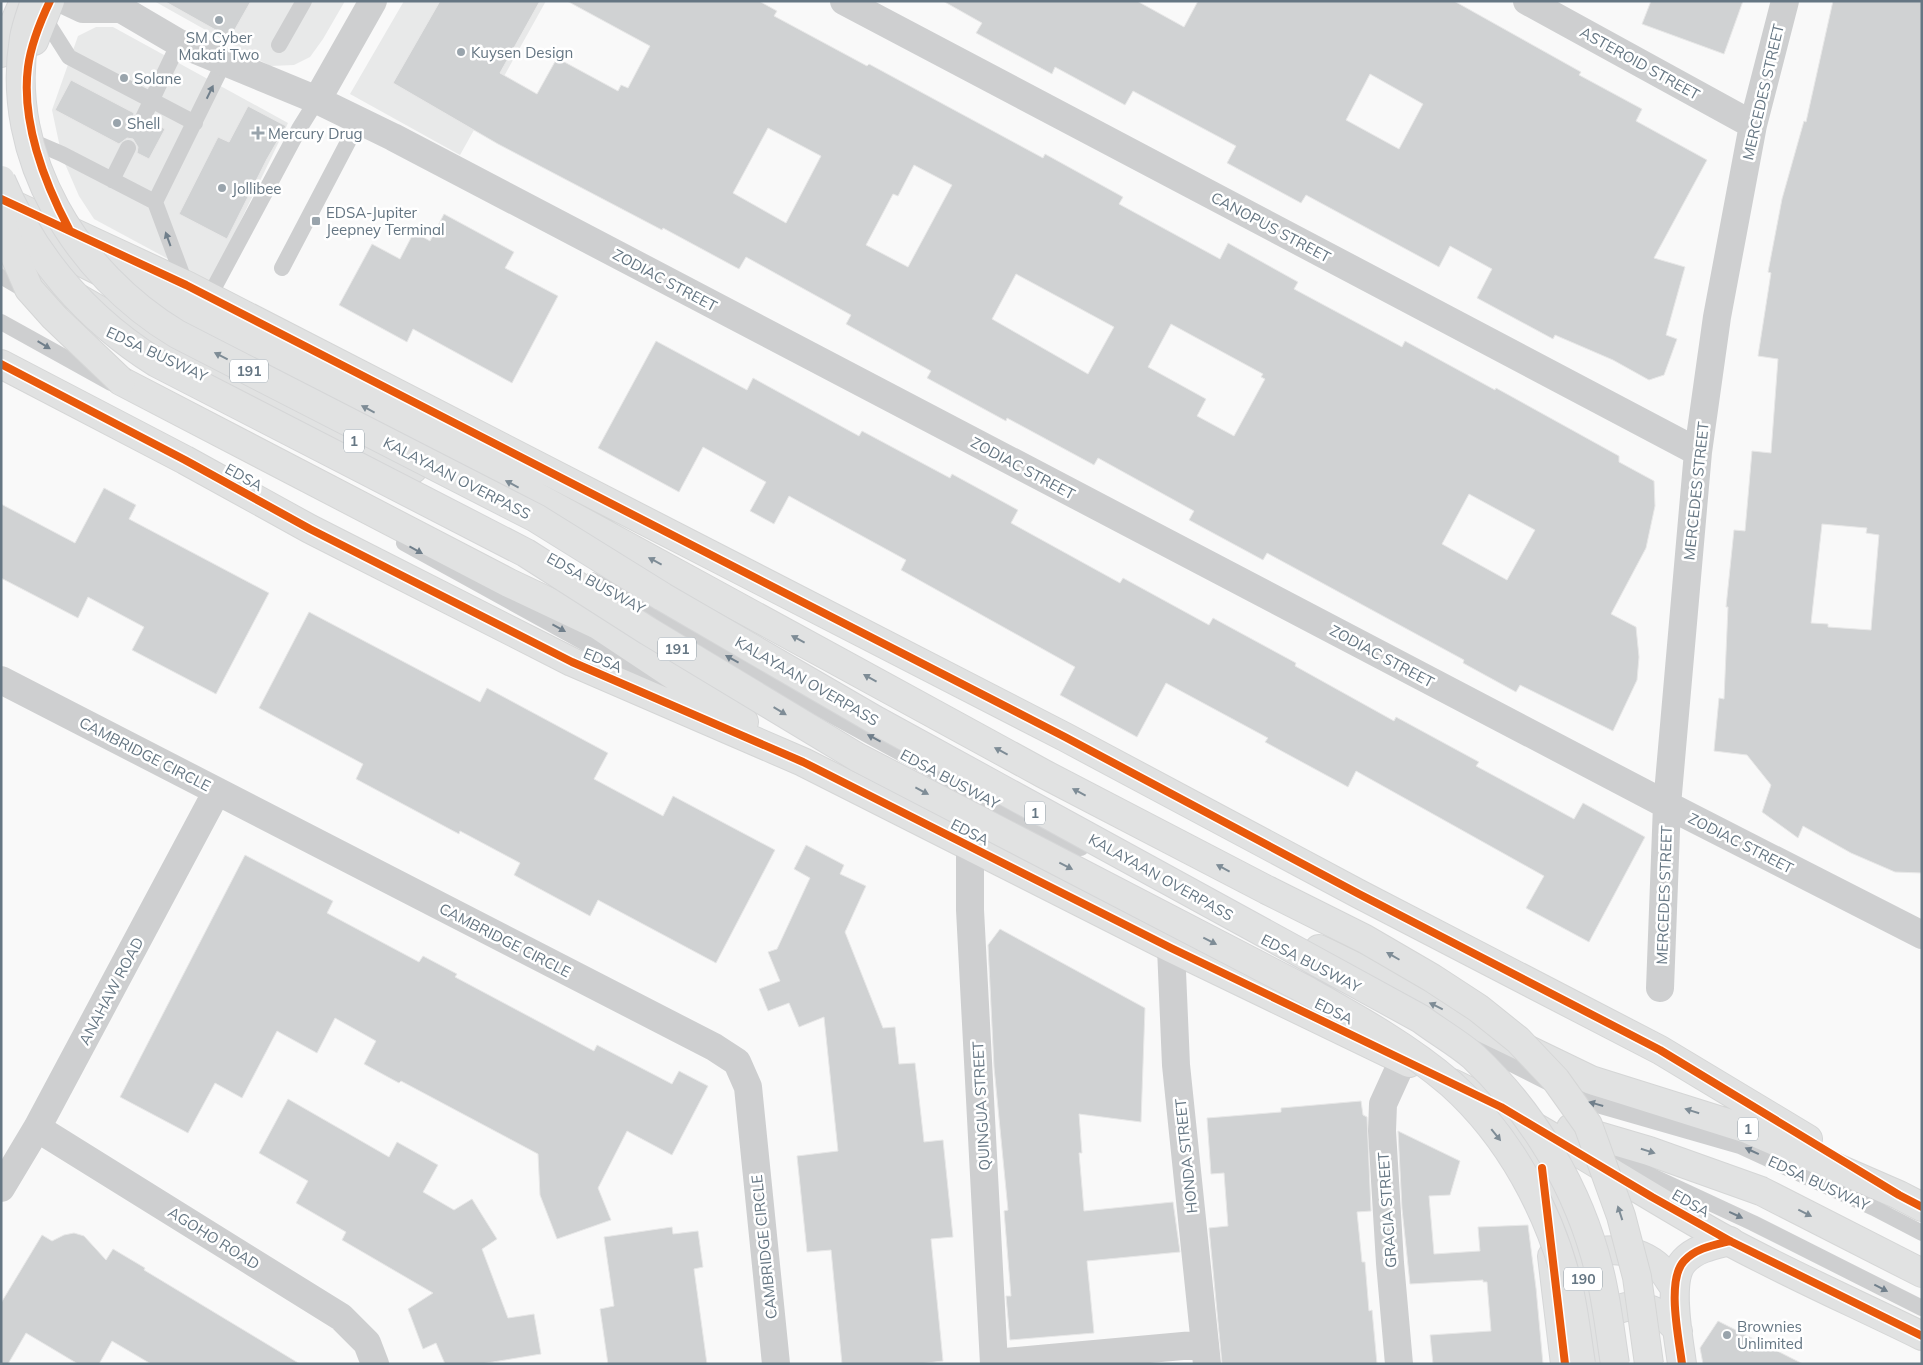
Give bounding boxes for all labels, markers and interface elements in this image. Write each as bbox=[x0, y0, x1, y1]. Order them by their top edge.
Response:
marker: SM Cyber Makati Two bbox=[213, 14, 225, 26]
street label: ASTEROID STREET bbox=[1577, 22, 1703, 104]
street label: MERCEDES STREET bbox=[1738, 22, 1788, 162]
place label: SM Cyber Makati Two bbox=[179, 28, 259, 64]
place label: Kuysen Design bbox=[471, 43, 573, 62]
marker: Kuysen Design bbox=[455, 46, 467, 58]
place label: Solane bbox=[134, 69, 181, 88]
marker: Solane bbox=[118, 72, 130, 84]
one-way arrow bbox=[206, 84, 214, 99]
place label: Shell bbox=[127, 114, 160, 133]
marker: Shell bbox=[111, 117, 123, 129]
place label: Mercury Drug bbox=[268, 124, 363, 143]
marker: Mercury Drug bbox=[252, 127, 264, 139]
place label: Jollibee bbox=[232, 179, 282, 198]
marker: Jollibee bbox=[216, 182, 228, 194]
street label: CANOPUS STREET bbox=[1208, 187, 1334, 267]
place label: EDSA-Jupiter Jeepney Terminal bbox=[326, 203, 445, 239]
marker: EDSA-Jupiter Jeepney Terminal bbox=[310, 215, 322, 227]
one-way arrow bbox=[164, 231, 172, 246]
street label: ZODIAC STREET bbox=[610, 245, 720, 315]
street label: EDSA BUSWAY bbox=[103, 322, 212, 386]
one-way arrow bbox=[38, 340, 51, 349]
one-way arrow bbox=[213, 352, 228, 360]
road number: 191 bbox=[230, 360, 268, 382]
one-way arrow bbox=[361, 404, 375, 413]
street label: MERCEDES STREET bbox=[1679, 421, 1713, 561]
road number: 1 bbox=[344, 430, 364, 452]
street label: KALAYAAN OVERPASS bbox=[380, 433, 534, 523]
street label: ZODIAC STREET bbox=[968, 433, 1078, 503]
street label: EDSA bbox=[222, 459, 266, 495]
one-way arrow bbox=[505, 480, 519, 488]
one-way arrow bbox=[409, 546, 424, 554]
street label: EDSA BUSWAY bbox=[543, 548, 649, 618]
one-way arrow bbox=[648, 557, 662, 565]
street label: ZODIAC STREET bbox=[1327, 621, 1437, 691]
one-way arrow bbox=[552, 624, 566, 632]
street label: KALAYAAN OVERPASS bbox=[732, 632, 882, 730]
one-way arrow bbox=[791, 634, 805, 643]
road number: 191 bbox=[658, 638, 696, 661]
street label: EDSA bbox=[581, 643, 625, 677]
one-way arrow bbox=[725, 655, 739, 664]
one-way arrow bbox=[862, 674, 877, 682]
one-way arrow bbox=[774, 706, 787, 715]
street label: CAMBRIDGE CIRCLE bbox=[76, 713, 214, 795]
one-way arrow bbox=[867, 734, 881, 742]
street label: EDSA BUSWAY bbox=[897, 745, 1004, 814]
one-way arrow bbox=[994, 746, 1007, 755]
one-way arrow bbox=[914, 787, 929, 795]
one-way arrow bbox=[1073, 788, 1086, 797]
road number: 1 bbox=[1025, 801, 1045, 824]
street label: ZODIAC STREET bbox=[1685, 808, 1797, 878]
street label: EDSA bbox=[948, 814, 992, 850]
street label: MERCEDES STREET bbox=[1652, 825, 1676, 965]
street label: KALAYAAN OVERPASS bbox=[1085, 829, 1237, 925]
one-way arrow bbox=[1058, 862, 1073, 870]
one-way arrow bbox=[1216, 864, 1231, 872]
street label: CAMBRIDGE CIRCLE bbox=[436, 899, 574, 981]
street label: EDSA BUSWAY bbox=[1258, 930, 1365, 997]
street label: ANAHAW ROAD bbox=[75, 934, 147, 1048]
one-way arrow bbox=[1203, 937, 1217, 945]
one-way arrow bbox=[1387, 951, 1400, 960]
street label: EDSA bbox=[1312, 994, 1356, 1028]
one-way arrow bbox=[1429, 1002, 1444, 1010]
street label: QUINGUA STREET bbox=[968, 1041, 994, 1171]
street label: HONDA STREET bbox=[1171, 1098, 1201, 1214]
one-way arrow bbox=[1589, 1100, 1604, 1108]
one-way arrow bbox=[1684, 1107, 1699, 1115]
road number: 1 bbox=[1738, 1118, 1758, 1140]
one-way arrow bbox=[1491, 1128, 1502, 1141]
one-way arrow bbox=[1641, 1147, 1656, 1155]
one-way arrow bbox=[1745, 1147, 1759, 1155]
street label: GRACIA STREET bbox=[1373, 1151, 1401, 1269]
street label: EDSA BUSWAY bbox=[1765, 1151, 1874, 1215]
street label: CAMBRIDGE CIRCLE bbox=[747, 1174, 781, 1320]
street label: EDSA bbox=[1669, 1185, 1713, 1221]
street label: AGOHO ROAD bbox=[165, 1202, 263, 1274]
one-way arrow bbox=[1616, 1205, 1624, 1220]
one-way arrow bbox=[1798, 1209, 1812, 1217]
one-way arrow bbox=[1729, 1211, 1743, 1219]
road number: 190 bbox=[1564, 1268, 1602, 1290]
one-way arrow bbox=[1874, 1284, 1888, 1292]
place label: Brownies Unlimited bbox=[1737, 1317, 1803, 1353]
marker: Brownies Unlimited bbox=[1721, 1329, 1733, 1341]

